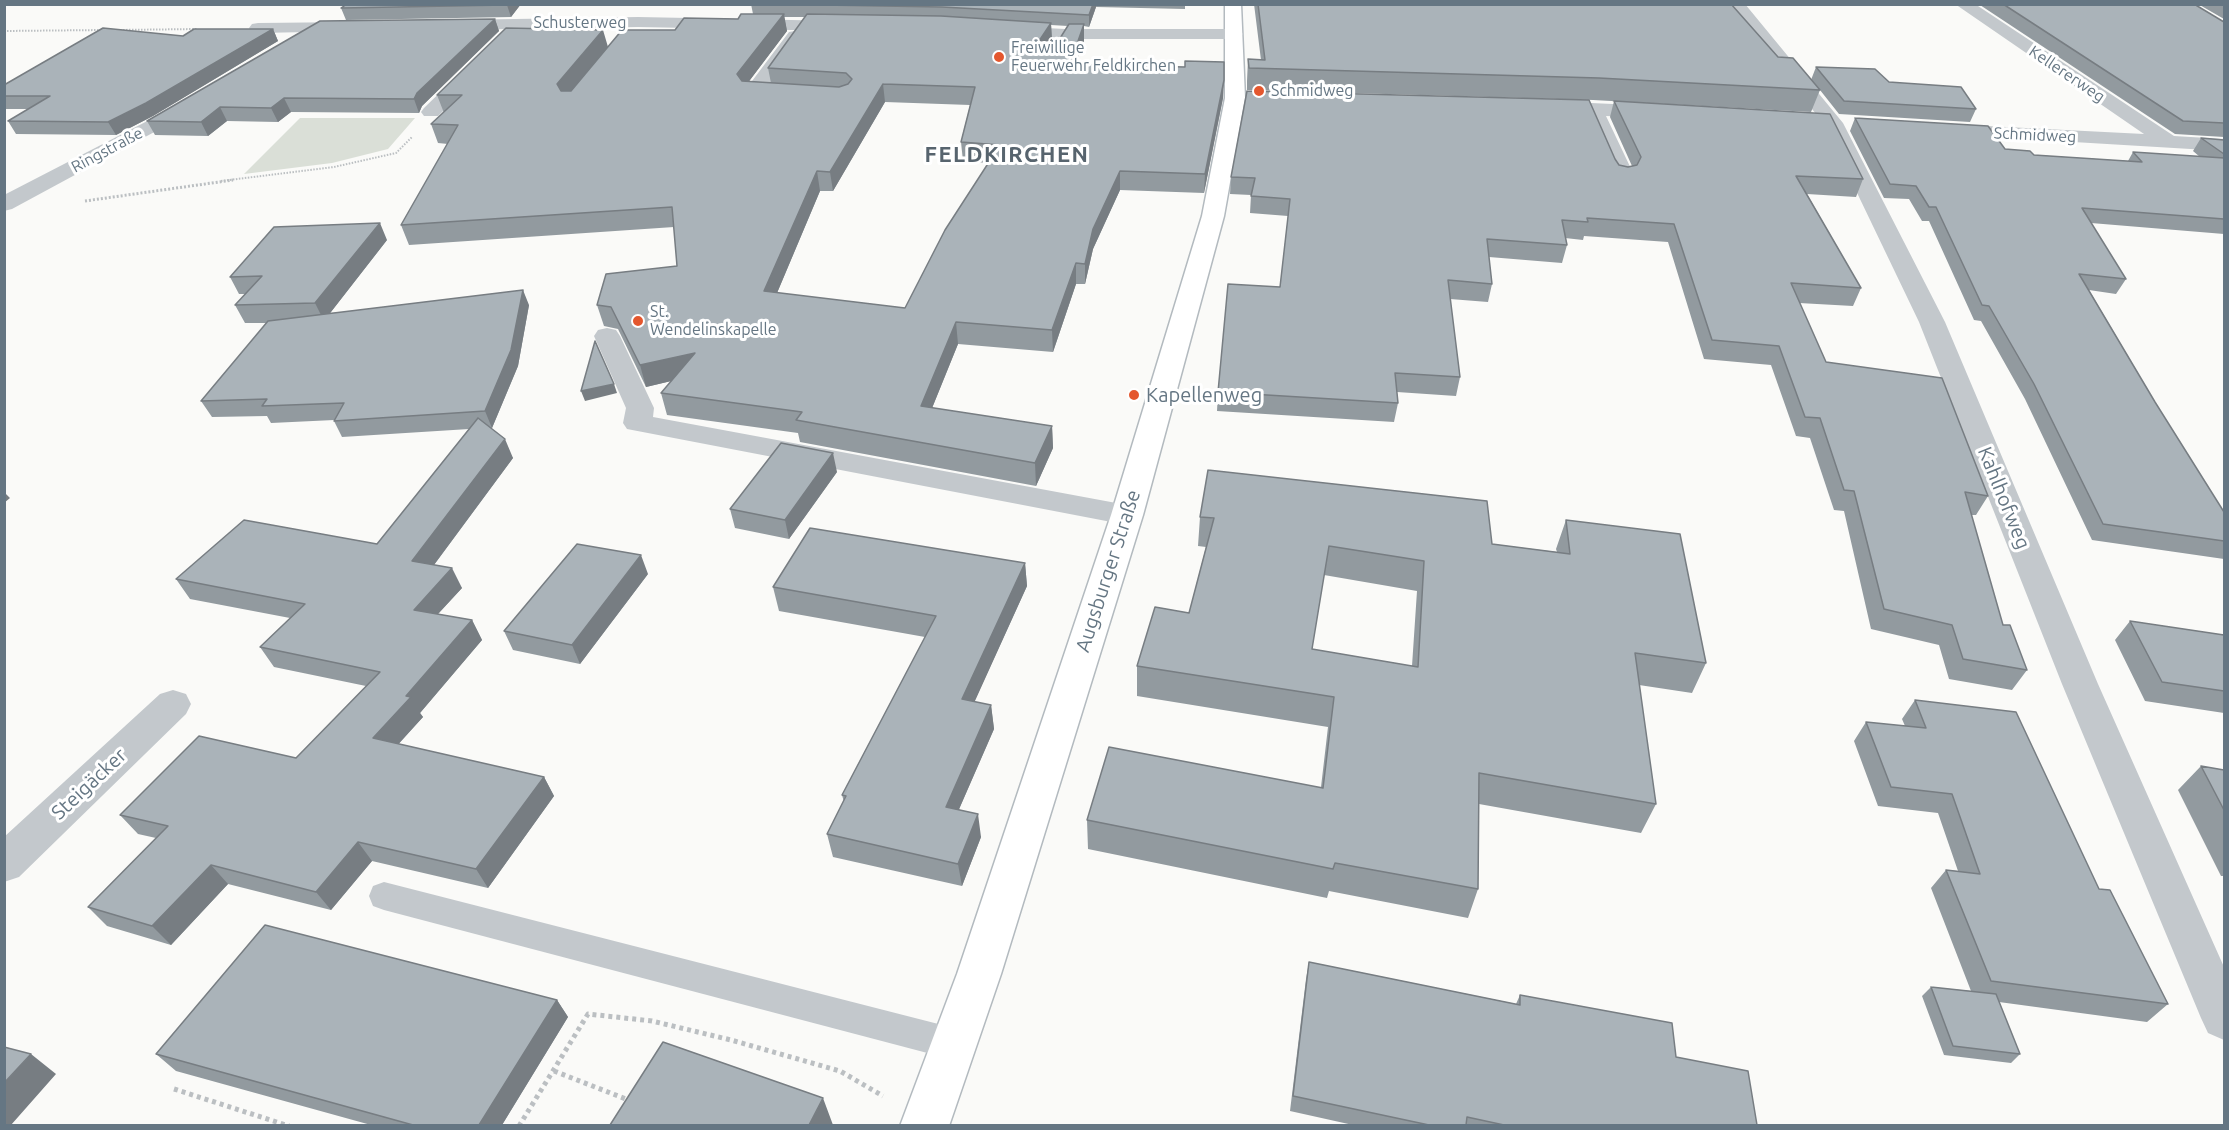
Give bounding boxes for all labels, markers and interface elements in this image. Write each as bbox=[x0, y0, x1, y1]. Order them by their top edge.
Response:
street label: Schusterweg bbox=[534, 13, 626, 33]
place label: Freiwillige Feuerwehr Feldkirchen bbox=[1011, 38, 1176, 76]
street label: Kellererweg bbox=[2025, 42, 2109, 106]
marker: Freiwillige Feuerwehr Feldkirchen bbox=[992, 50, 1006, 64]
place label: Schmidweg bbox=[1271, 81, 1353, 101]
marker: Schmidweg bbox=[1252, 84, 1266, 98]
street label: Ringstraße bbox=[68, 123, 146, 177]
street label: Schmidweg bbox=[1993, 123, 2077, 147]
district label: FELDKIRCHEN bbox=[925, 142, 1089, 168]
place label: St. Wendelinskapelle bbox=[650, 302, 777, 340]
marker: St. Wendelinskapelle bbox=[631, 314, 645, 328]
place label: Kapellenweg bbox=[1146, 383, 1262, 407]
marker: Kapellenweg bbox=[1127, 388, 1141, 402]
street label: Kahlhofweg bbox=[1973, 443, 2035, 553]
street label: Augsburger Straße bbox=[1070, 487, 1146, 655]
street label: Steigäcker bbox=[47, 743, 131, 825]

